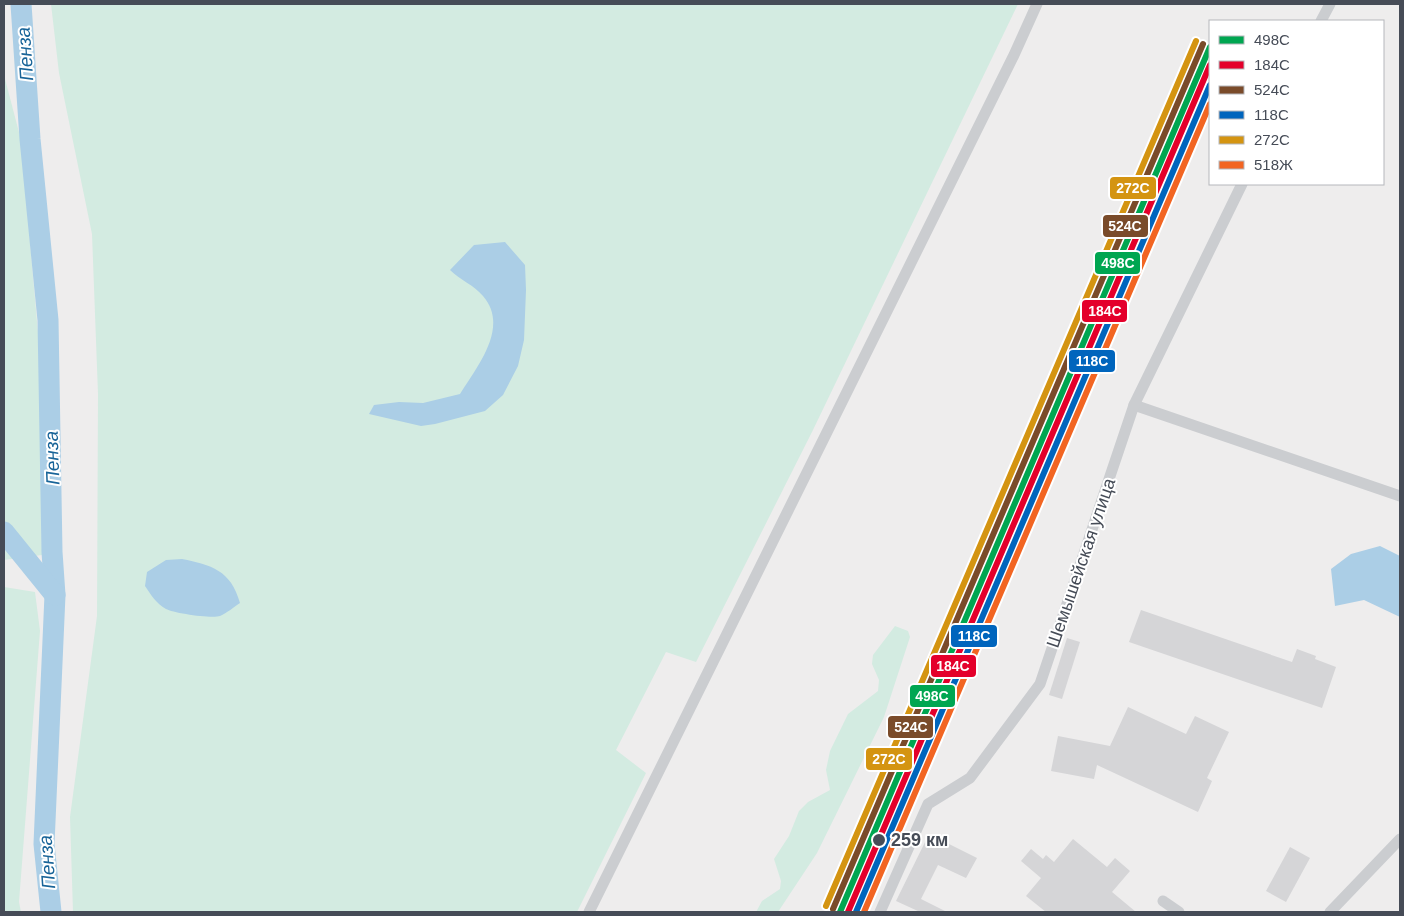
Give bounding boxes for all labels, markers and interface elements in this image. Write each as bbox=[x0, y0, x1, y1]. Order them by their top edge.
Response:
legend bbox=[1209, 20, 1384, 185]
water label: Пенза bbox=[13, 26, 37, 82]
text: 498С bbox=[1254, 31, 1290, 48]
text: 184С bbox=[1254, 56, 1290, 73]
text: 524С bbox=[1254, 81, 1290, 98]
text: 118С bbox=[1254, 106, 1289, 123]
text: 272С bbox=[1254, 131, 1290, 148]
text: 518Ж bbox=[1254, 156, 1293, 173]
line badge: 272С bbox=[1109, 176, 1157, 200]
text: 272С bbox=[1116, 180, 1150, 196]
line badge: 524С bbox=[1102, 214, 1149, 238]
text: 524С bbox=[1108, 218, 1142, 234]
line badge: 498С bbox=[1094, 251, 1141, 275]
text: 498С bbox=[1101, 255, 1135, 271]
line badge: 184С bbox=[1081, 299, 1128, 323]
text: 184С bbox=[1088, 303, 1122, 319]
line badge: 118С bbox=[1068, 349, 1116, 373]
text: 118С bbox=[1076, 353, 1108, 369]
water label: Пенза bbox=[41, 431, 63, 485]
street label: Шемышейская улица bbox=[1043, 475, 1120, 650]
line badge: 118С bbox=[950, 624, 998, 648]
text: 118С bbox=[958, 628, 990, 644]
line badge: 184С bbox=[930, 654, 977, 678]
text: 184С bbox=[936, 658, 970, 674]
line badge: 498С bbox=[909, 684, 956, 708]
text: 498С bbox=[915, 688, 949, 704]
line badge: 524С bbox=[887, 715, 934, 739]
text: 524С bbox=[894, 719, 928, 735]
line badge: 272С bbox=[865, 747, 913, 771]
text: 272С bbox=[872, 751, 906, 767]
place label: 259 км bbox=[891, 830, 948, 850]
marker: 259 км bbox=[871, 832, 887, 848]
water label: Пенза bbox=[35, 834, 59, 890]

